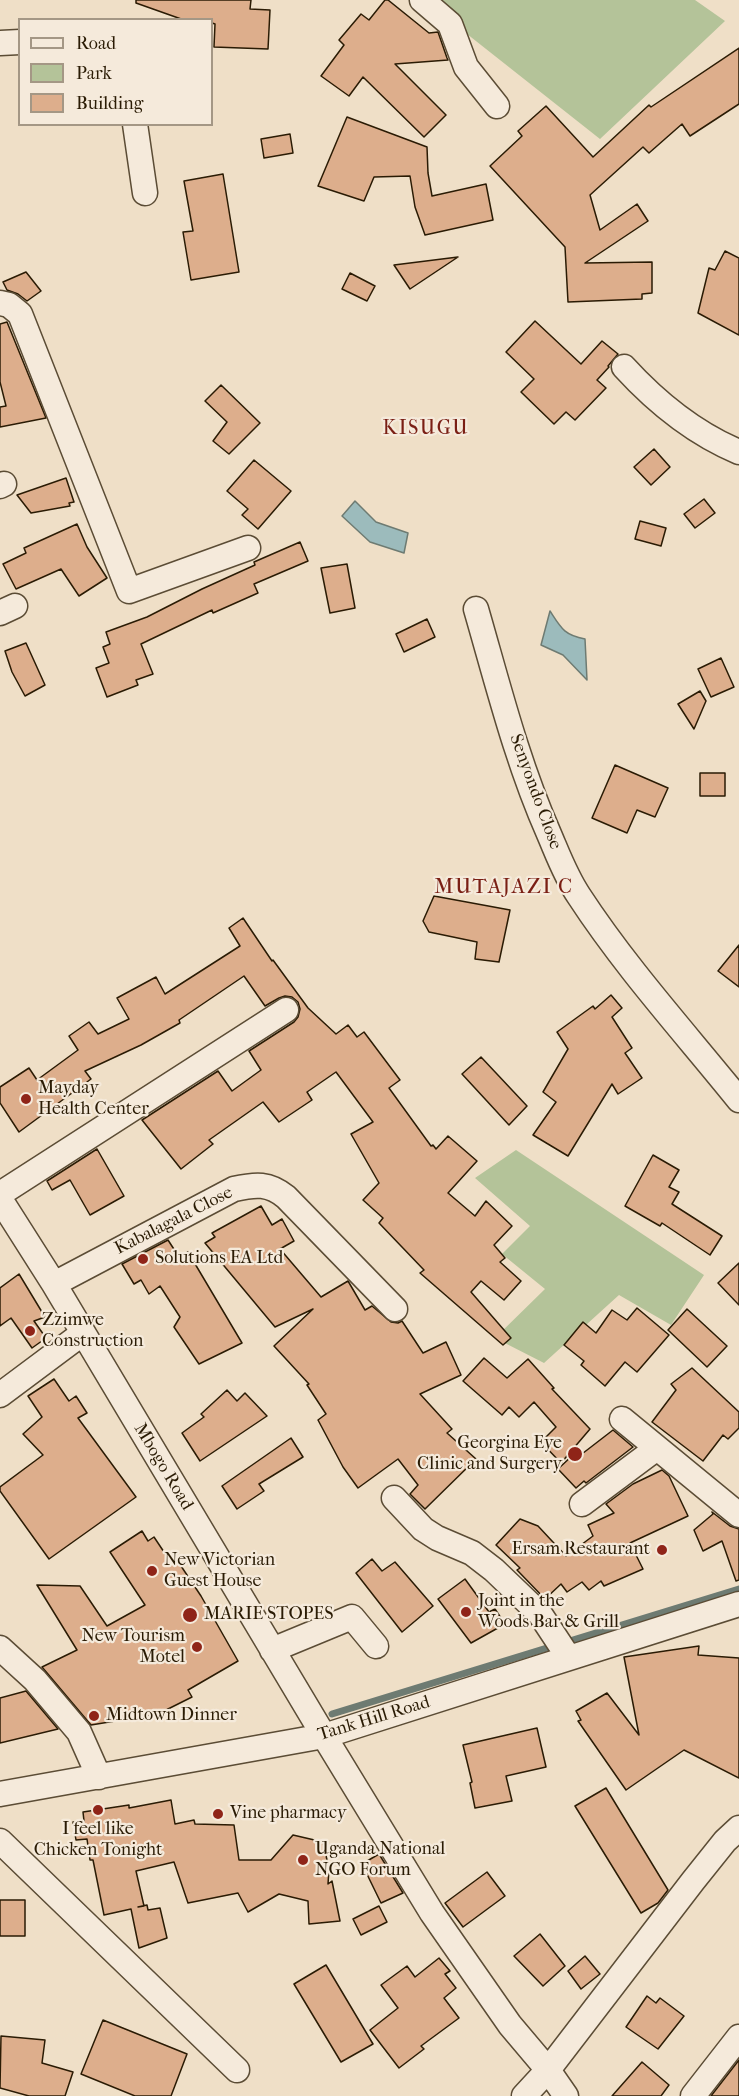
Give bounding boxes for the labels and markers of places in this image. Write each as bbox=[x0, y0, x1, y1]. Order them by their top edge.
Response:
place label: Mayday Health Center bbox=[38, 1078, 149, 1120]
marker: Mayday Health Center bbox=[19, 1092, 33, 1106]
place label: Solutions EA Ltd bbox=[155, 1248, 283, 1270]
marker: Solutions EA Ltd bbox=[136, 1252, 150, 1266]
place label: Zzimwe Construction bbox=[42, 1310, 143, 1352]
marker: Zzimwe Construction bbox=[23, 1324, 37, 1338]
place label: Georgina Eye Clinic and Surgery bbox=[417, 1433, 562, 1476]
marker: Georgina Eye Clinic and Surgery bbox=[566, 1445, 584, 1463]
place label: Ersam Restaurant bbox=[512, 1539, 650, 1561]
marker: Ersam Restaurant bbox=[655, 1543, 669, 1557]
place label: New Victorian Guest House bbox=[164, 1550, 275, 1592]
marker: New Victorian Guest House bbox=[145, 1564, 159, 1578]
place label: Joint in the Woods Bar & Grill bbox=[478, 1591, 619, 1634]
place label: MARIE STOPES bbox=[204, 1604, 334, 1626]
marker: Joint in the Woods Bar & Grill bbox=[459, 1605, 473, 1619]
marker: MARIE STOPES bbox=[181, 1606, 199, 1624]
place label: New Tourism Motel bbox=[81, 1626, 185, 1668]
marker: New Tourism Motel bbox=[190, 1640, 204, 1654]
place label: Midtown Dinner bbox=[106, 1705, 237, 1727]
marker: Midtown Dinner bbox=[87, 1709, 101, 1723]
marker: I feel like Chicken Tonight bbox=[91, 1803, 105, 1817]
place label: Vine pharmacy bbox=[230, 1803, 347, 1825]
marker: Vine pharmacy bbox=[211, 1807, 225, 1821]
place label: I feel like Chicken Tonight bbox=[34, 1819, 162, 1862]
place label: Uganda National NGO Forum bbox=[315, 1839, 445, 1882]
marker: Uganda National NGO Forum bbox=[296, 1853, 310, 1867]

